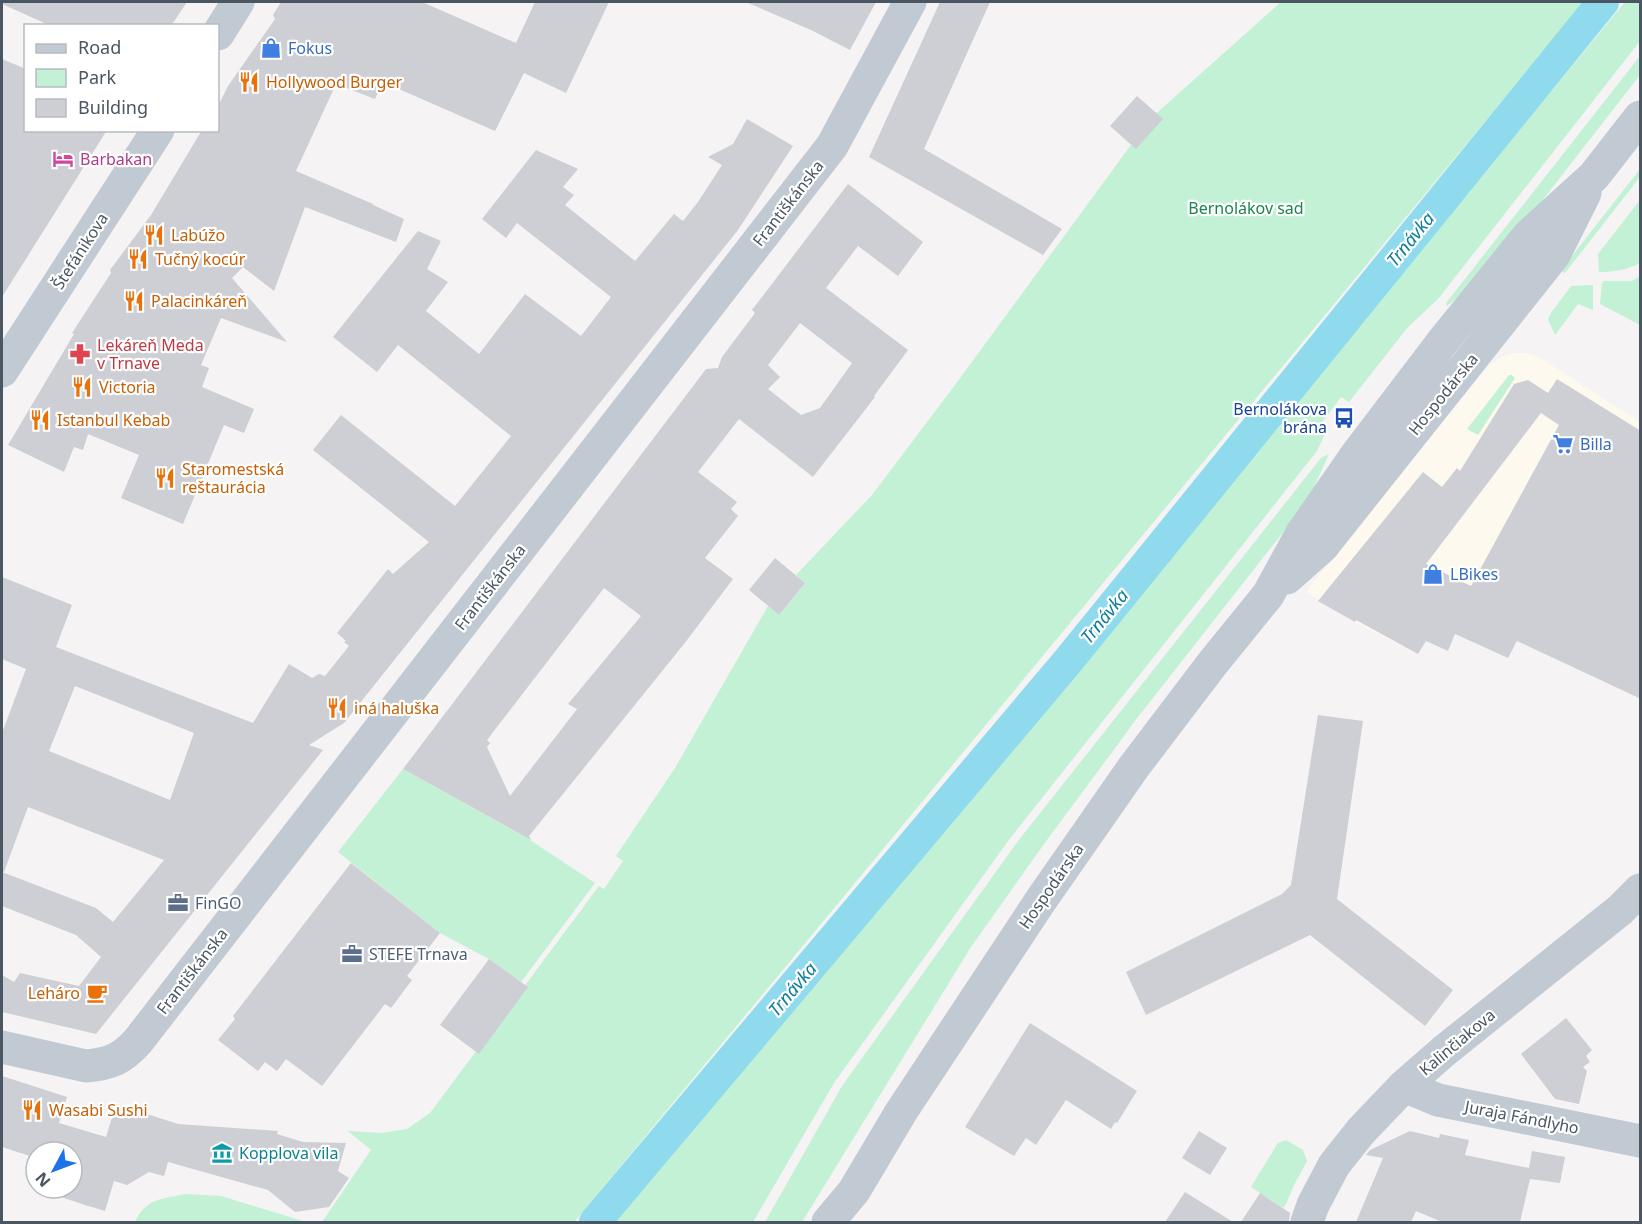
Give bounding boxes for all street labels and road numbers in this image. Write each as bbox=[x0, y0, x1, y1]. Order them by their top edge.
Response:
street label: Františkánska bbox=[747, 155, 829, 251]
street label: Štefánikova bbox=[47, 208, 113, 294]
street label: Hospodárska bbox=[1403, 348, 1483, 440]
street label: Františkánska bbox=[449, 539, 531, 635]
street label: Hospodárska bbox=[1013, 839, 1089, 933]
street label: Františkánska bbox=[151, 923, 233, 1019]
street label: Kalinčiakova bbox=[1414, 1004, 1500, 1080]
street label: Juraja Fándlyho bbox=[1461, 1095, 1581, 1139]

